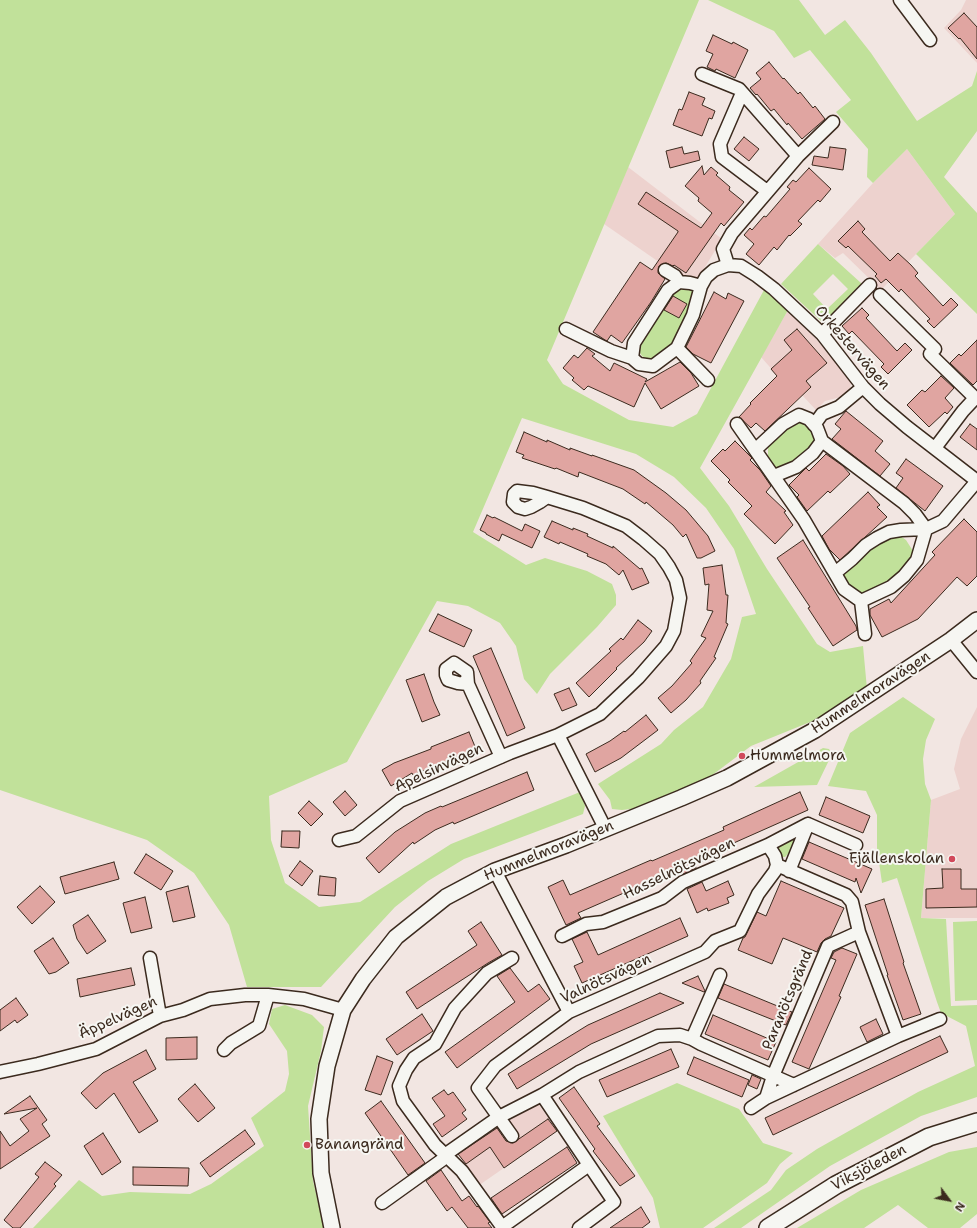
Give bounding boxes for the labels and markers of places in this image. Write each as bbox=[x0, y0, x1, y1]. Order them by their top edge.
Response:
place label: Hummelmora bbox=[750, 747, 845, 765]
marker: Hummelmora bbox=[737, 751, 747, 761]
place label: Fjällenskolan bbox=[849, 850, 944, 868]
marker: Fjällenskolan bbox=[947, 854, 957, 864]
place label: Banangränd bbox=[315, 1136, 404, 1154]
marker: Banangränd bbox=[302, 1140, 312, 1150]

